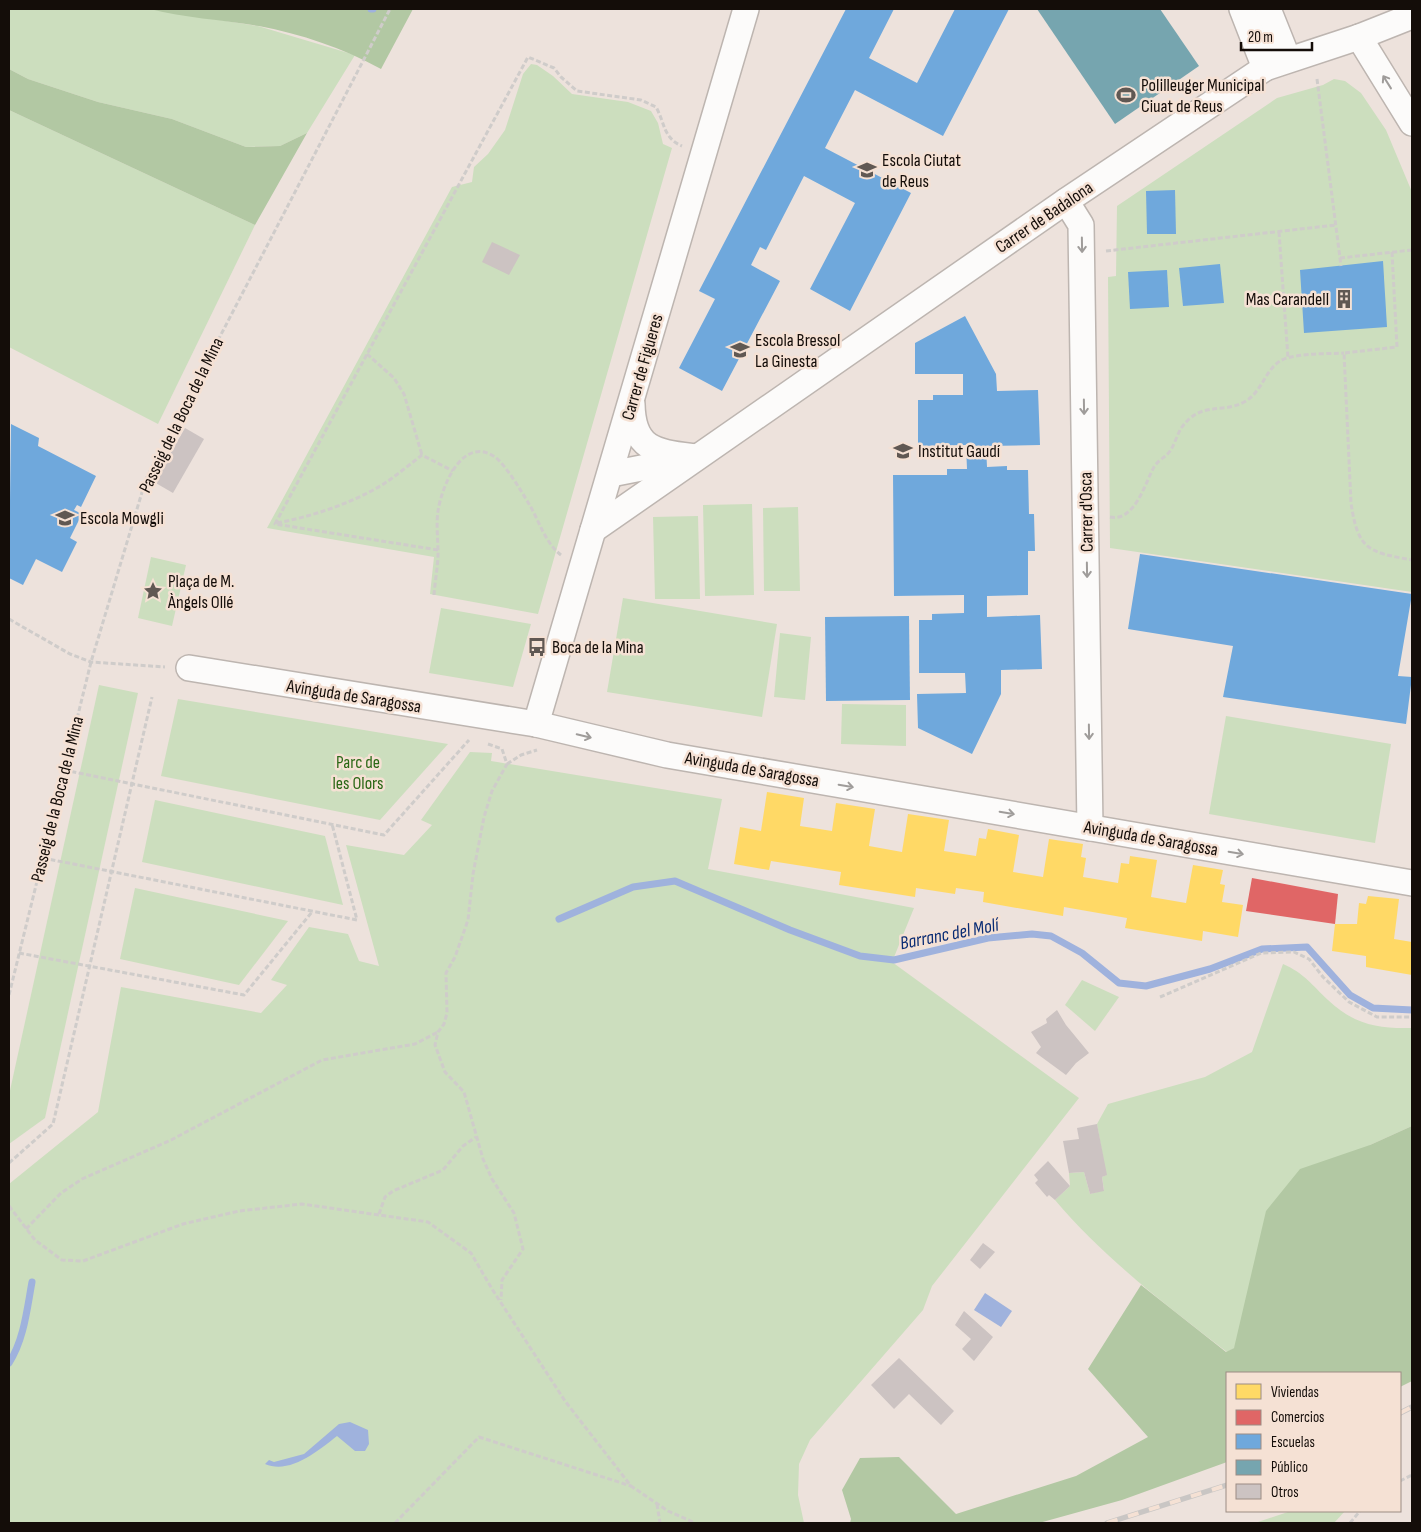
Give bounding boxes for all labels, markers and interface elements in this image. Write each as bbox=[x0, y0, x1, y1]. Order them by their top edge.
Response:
scale bar bbox=[1241, 20, 1312, 52]
text: 20 m bbox=[1248, 28, 1273, 47]
place label: Polilleuger Municipal Ciuat de Reus bbox=[1141, 75, 1265, 117]
one-way arrow bbox=[1381, 75, 1391, 89]
sports icon: Polilleuger Municipal Ciuat de Reus bbox=[1115, 84, 1137, 106]
place label: Escola Ciutat de Reus bbox=[882, 150, 962, 192]
school or university icon: Escola Ciutat de Reus bbox=[856, 159, 878, 181]
street label: Carrer de Badalona bbox=[992, 177, 1097, 258]
one-way arrow bbox=[1077, 236, 1087, 253]
building icon: Mas Carandell bbox=[1333, 288, 1355, 310]
place label: Mas Carandell bbox=[1246, 289, 1329, 310]
street label: Carrer de Figueres bbox=[617, 312, 668, 423]
place label: Escola Bressol La Ginesta bbox=[755, 330, 840, 372]
street label: Passeig de la Boca de la Mina bbox=[135, 334, 228, 496]
school or university icon: Escola Bressol La Ginesta bbox=[729, 339, 751, 361]
one-way arrow bbox=[1079, 399, 1089, 415]
school or university icon: Institut Gaudí bbox=[892, 440, 914, 462]
place label: Institut Gaudí bbox=[918, 441, 1001, 462]
street label: Carrer d'Osca bbox=[1075, 472, 1098, 552]
school or university icon: Escola Mowgli bbox=[54, 507, 76, 529]
place label: Escola Mowgli bbox=[80, 508, 164, 529]
one-way arrow bbox=[1082, 562, 1092, 578]
place label: Plaça de M. Àngels Ollé bbox=[167, 571, 234, 613]
place icon: Plaça de M. Àngels Ollé bbox=[142, 580, 164, 602]
bus stop icon: Boca de la Mina bbox=[526, 636, 548, 658]
place label: Boca de la Mina bbox=[552, 637, 644, 658]
street label: Avinguda de Saragossa bbox=[284, 675, 423, 717]
street label: Passeig de la Boca de la Mina bbox=[27, 714, 88, 884]
one-way arrow bbox=[1084, 724, 1094, 740]
one-way arrow bbox=[575, 732, 591, 741]
street label: Avinguda de Saragossa bbox=[682, 747, 821, 792]
park label: Parc de les Olors bbox=[333, 752, 383, 794]
one-way arrow bbox=[838, 781, 854, 791]
one-way arrow bbox=[998, 809, 1014, 819]
street label: Avinguda de Saragossa bbox=[1081, 816, 1220, 861]
one-way arrow bbox=[1227, 849, 1243, 859]
water label: Barranc del Molí bbox=[898, 913, 1002, 955]
legend bbox=[1226, 1372, 1401, 1512]
text: Viviendas bbox=[1271, 1383, 1319, 1402]
text: Comercios bbox=[1271, 1408, 1325, 1427]
text: Escuelas bbox=[1271, 1433, 1315, 1452]
text: Público bbox=[1271, 1458, 1308, 1477]
text: Otros bbox=[1271, 1483, 1299, 1502]

